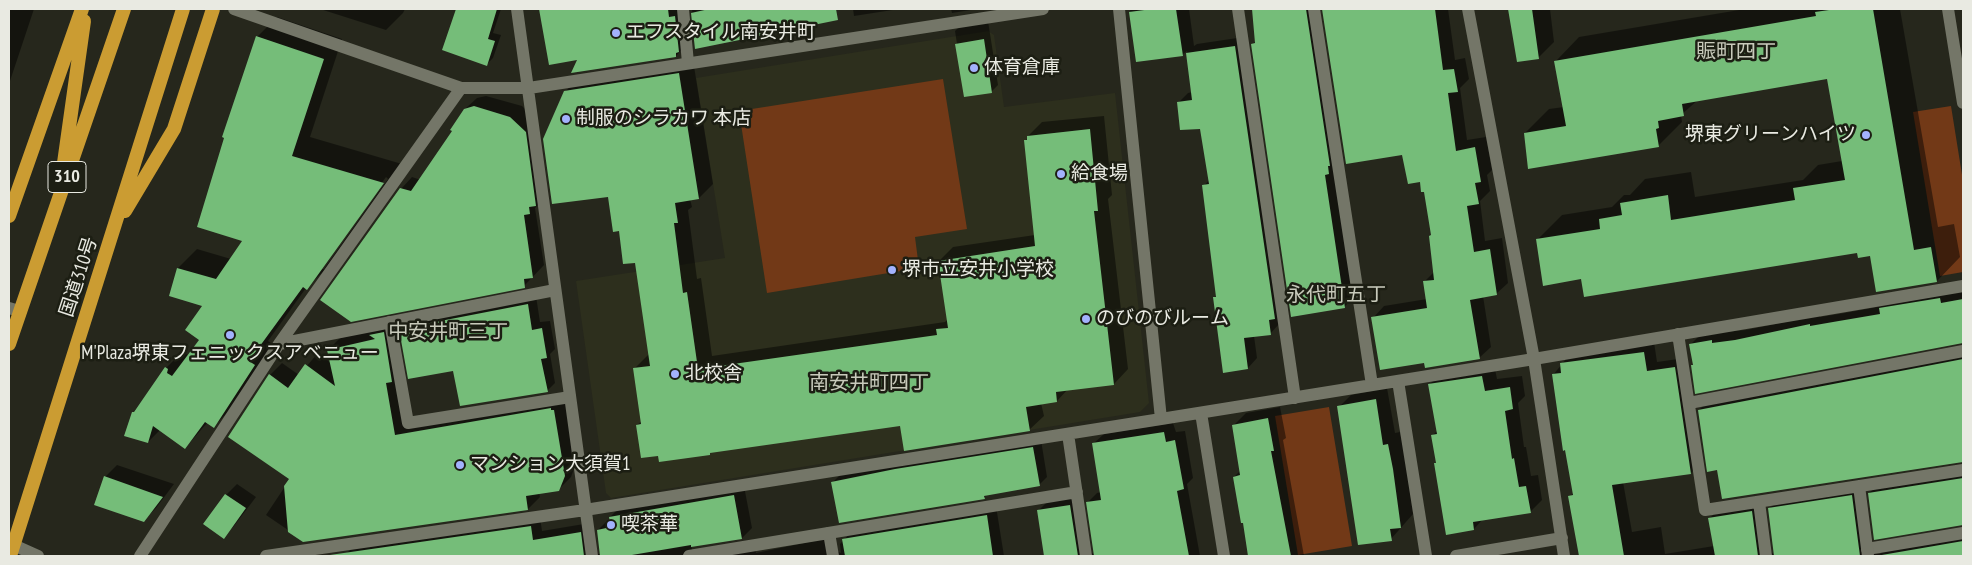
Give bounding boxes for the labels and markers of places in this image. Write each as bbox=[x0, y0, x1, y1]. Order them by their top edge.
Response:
place label: エフスタイル南安井町 bbox=[626, 22, 816, 44]
marker: エフスタイル南安井町 bbox=[610, 27, 622, 39]
place label: 体育倉庫 bbox=[984, 57, 1060, 79]
marker: 体育倉庫 bbox=[968, 62, 980, 74]
place label: 制服のシラカワ 本店 bbox=[576, 108, 751, 130]
marker: 制服のシラカワ 本店 bbox=[560, 113, 572, 125]
place label: 堺東グリーンハイツ bbox=[1685, 124, 1856, 146]
marker: 堺東グリーンハイツ bbox=[1860, 129, 1872, 141]
place label: 給食場 bbox=[1071, 163, 1128, 185]
marker: 給食場 bbox=[1055, 168, 1067, 180]
place label: 堺市立安井小学校 bbox=[902, 259, 1054, 281]
marker: 堺市立安井小学校 bbox=[886, 264, 898, 276]
place label: のびのびルーム bbox=[1096, 308, 1229, 330]
marker: のびのびルーム bbox=[1080, 313, 1092, 325]
marker: M'Plaza堺東フェニックスアベニュー bbox=[224, 329, 236, 341]
place label: M'Plaza堺東フェニックスアベニュー bbox=[81, 343, 379, 365]
place label: 北校舎 bbox=[685, 363, 742, 385]
marker: 北校舎 bbox=[669, 368, 681, 380]
place label: マンション大須賀1 bbox=[470, 454, 631, 476]
marker: マンション大須賀1 bbox=[454, 459, 466, 471]
place label: 喫茶華 bbox=[621, 514, 678, 536]
marker: 喫茶華 bbox=[605, 519, 617, 531]

